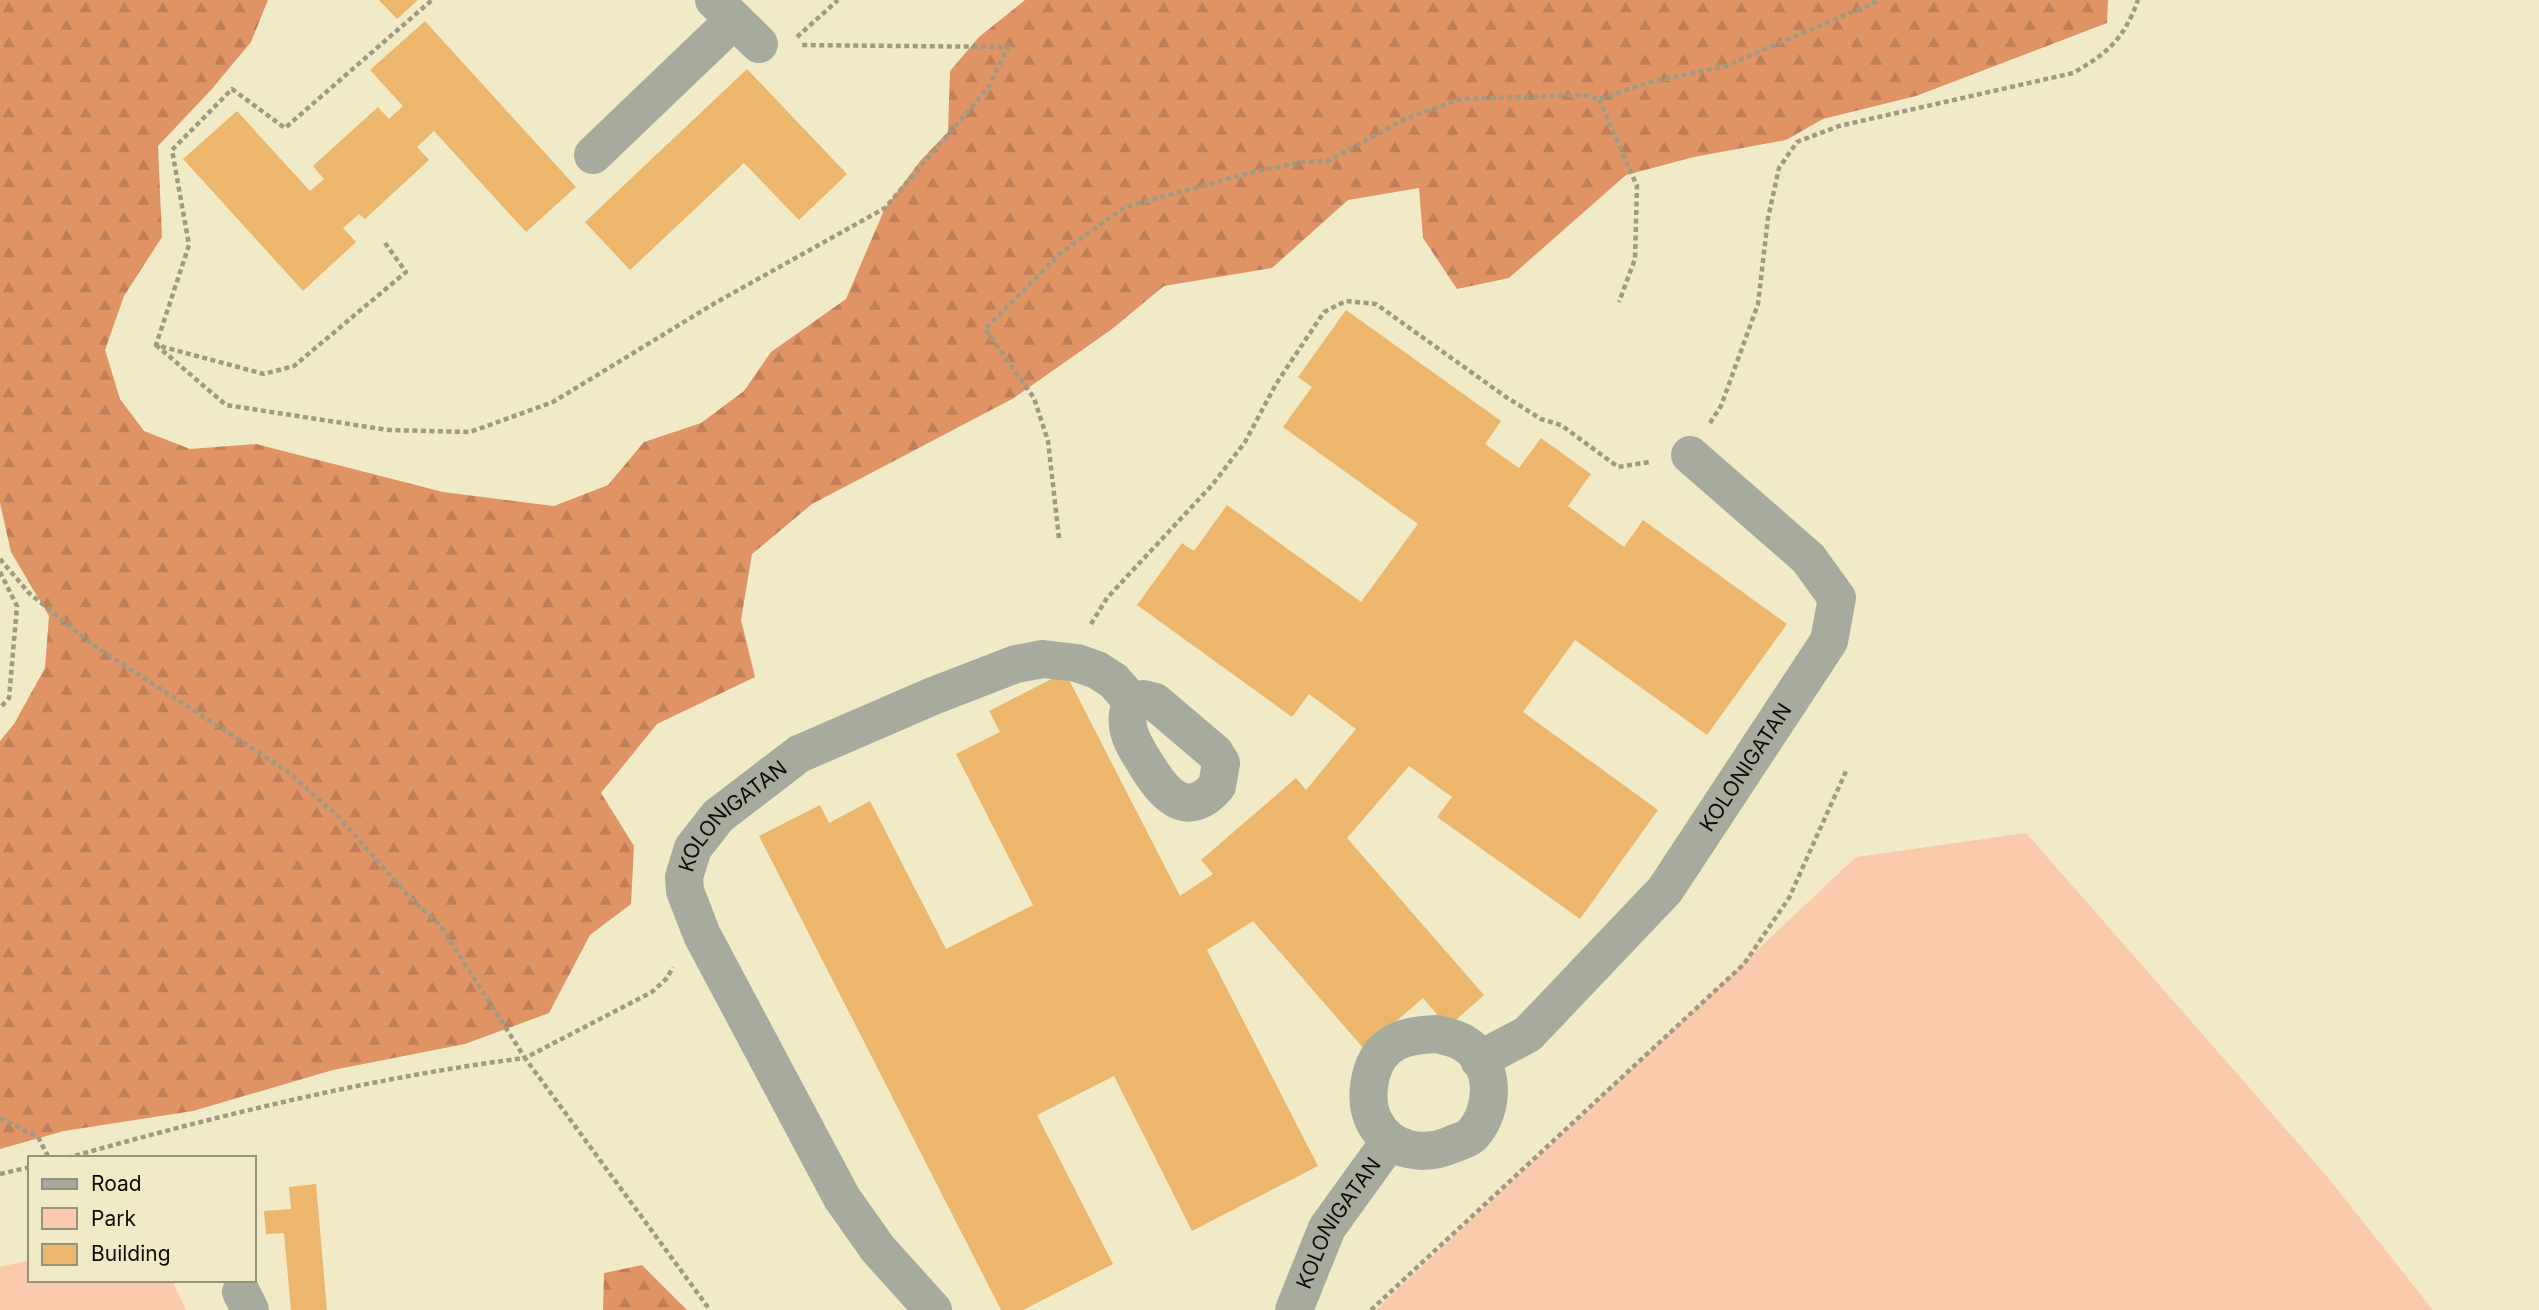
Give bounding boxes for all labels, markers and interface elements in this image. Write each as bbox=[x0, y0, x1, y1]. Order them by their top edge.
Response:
street label: KOLONIGATAN bbox=[1694, 698, 1797, 836]
street label: KOLONIGATAN bbox=[673, 755, 792, 875]
street label: KOLONIGATAN bbox=[1291, 1152, 1386, 1292]
legend bbox=[28, 1156, 256, 1282]
text: Road bbox=[91, 1171, 142, 1196]
text: Park bbox=[91, 1206, 136, 1231]
text: Building bbox=[91, 1241, 171, 1266]

